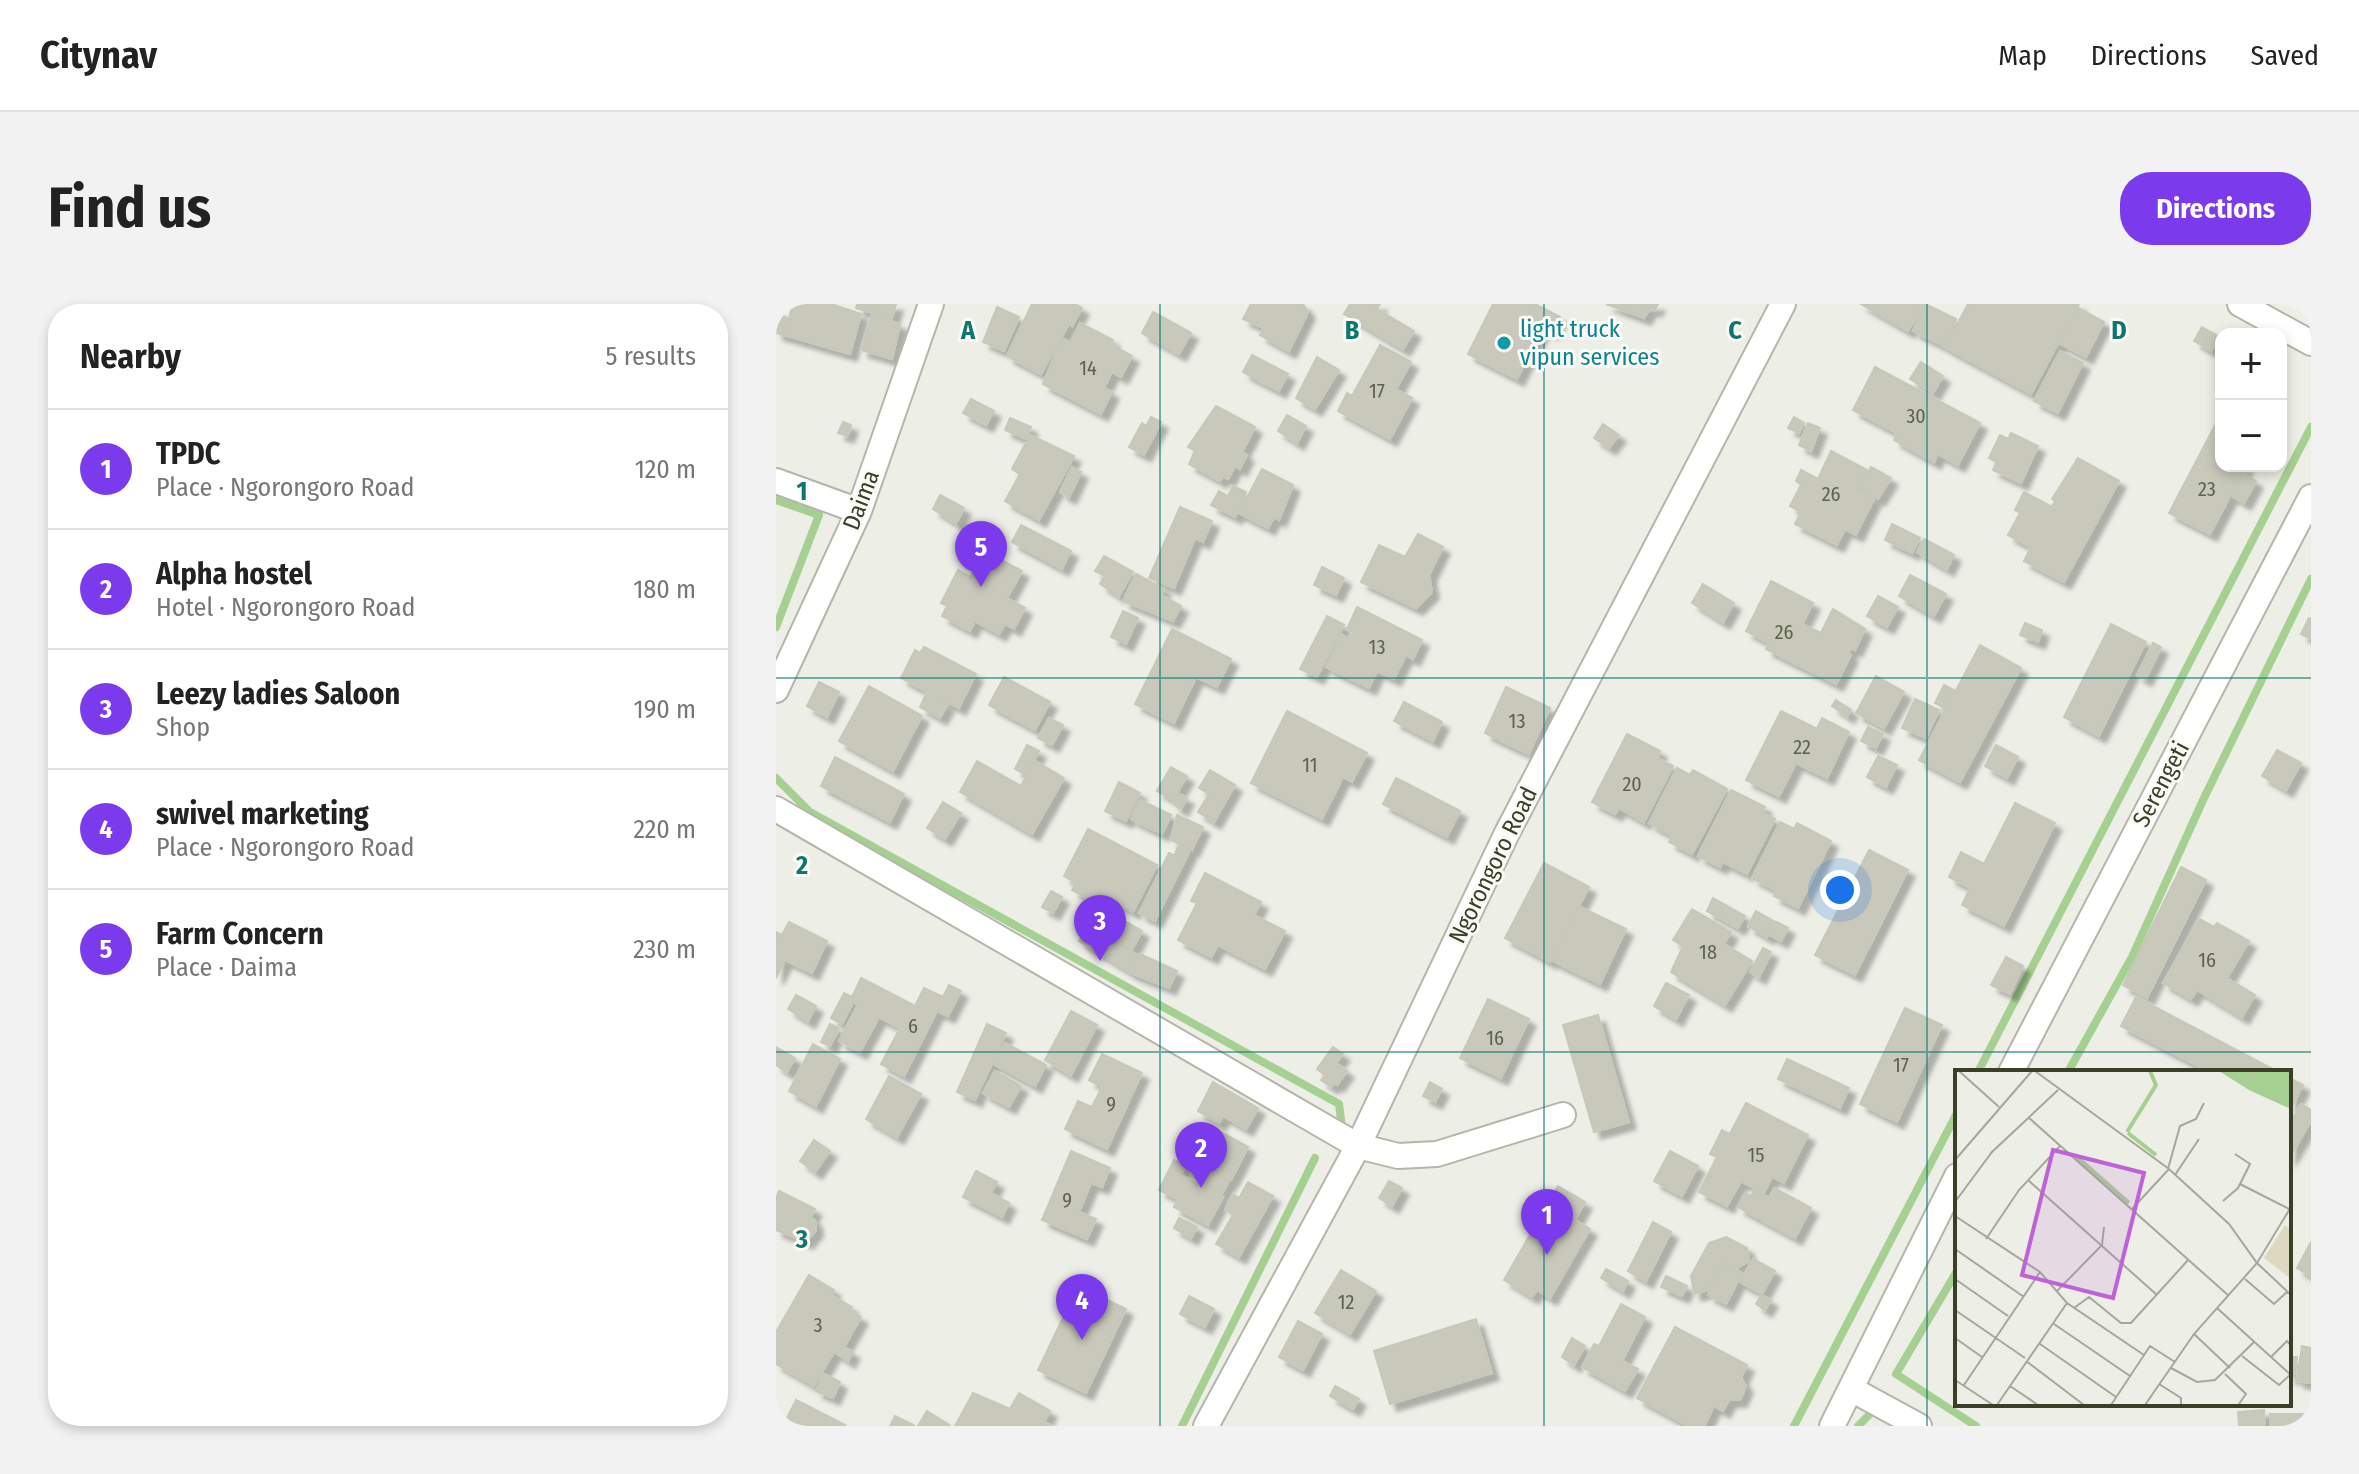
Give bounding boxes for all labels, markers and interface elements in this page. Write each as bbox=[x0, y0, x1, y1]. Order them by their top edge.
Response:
text: Citynav bbox=[40, 32, 157, 78]
text: Map bbox=[1998, 39, 2047, 72]
text: Directions bbox=[2091, 39, 2207, 72]
text: Saved bbox=[2251, 39, 2319, 72]
button: Directions bbox=[2120, 172, 2311, 245]
text: Find us bbox=[48, 175, 211, 242]
text: A bbox=[960, 315, 976, 346]
text: B bbox=[1345, 315, 1360, 346]
place label: light truck vipun services bbox=[1520, 315, 1659, 371]
text: C bbox=[1728, 315, 1742, 346]
text: D bbox=[2111, 315, 2127, 346]
map controls bbox=[2215, 328, 2287, 472]
button: + bbox=[2215, 328, 2287, 400]
marker: light truck vipun services bbox=[1495, 334, 1513, 352]
text: Nearby bbox=[80, 336, 181, 377]
text: 5 results bbox=[606, 341, 696, 372]
house number: 14 bbox=[1079, 356, 1097, 380]
house number: 17 bbox=[1369, 379, 1385, 403]
button: − bbox=[2215, 400, 2287, 472]
house number: 30 bbox=[1906, 404, 1926, 428]
text: TPDC bbox=[156, 436, 221, 472]
text: 1 bbox=[101, 454, 112, 485]
text: 120 m bbox=[635, 454, 696, 485]
street label: Daima bbox=[837, 466, 885, 534]
text: Place · Ngorongoro Road bbox=[156, 472, 415, 503]
text: 1 bbox=[797, 476, 808, 507]
house number: 23 bbox=[2198, 477, 2216, 501]
house number: 26 bbox=[1822, 482, 1840, 506]
pin: 5 bbox=[955, 521, 1007, 587]
text: Alpha hostel bbox=[156, 556, 312, 592]
text: 2 bbox=[100, 574, 112, 605]
text: 180 m bbox=[633, 574, 696, 605]
text: Hotel · Ngorongoro Road bbox=[156, 592, 415, 623]
house number: 26 bbox=[1775, 620, 1793, 644]
house number: 13 bbox=[1369, 635, 1385, 659]
text: Leezy ladies Saloon bbox=[156, 676, 400, 712]
text: 3 bbox=[100, 694, 112, 725]
text: 190 m bbox=[634, 694, 696, 725]
house number: 13 bbox=[1509, 709, 1525, 733]
text: Shop bbox=[156, 712, 210, 743]
house number: 22 bbox=[1793, 735, 1811, 759]
street label: Serengeti bbox=[2127, 737, 2195, 831]
house number: 11 bbox=[1302, 753, 1318, 777]
house number: 20 bbox=[1622, 772, 1642, 796]
street label: Ngorongoro Road bbox=[1443, 782, 1543, 948]
text: swivel marketing bbox=[156, 796, 369, 832]
text: 4 bbox=[99, 814, 113, 845]
text: 220 m bbox=[633, 814, 696, 845]
text: Place · Ngorongoro Road bbox=[156, 832, 415, 863]
text: 2 bbox=[795, 850, 808, 881]
your location bbox=[1820, 870, 1860, 910]
pin: 3 bbox=[1074, 895, 1126, 961]
text: Farm Concern bbox=[156, 916, 324, 952]
text: 5 bbox=[100, 934, 112, 965]
text: 230 m bbox=[633, 934, 696, 965]
house number: 18 bbox=[1699, 940, 1717, 964]
house number: 16 bbox=[2198, 948, 2216, 972]
text: Place · Daima bbox=[156, 952, 297, 983]
house number: 6 bbox=[908, 1014, 918, 1038]
house number: 16 bbox=[1486, 1026, 1504, 1050]
house number: 17 bbox=[1893, 1053, 1909, 1077]
inset map bbox=[1955, 1070, 2291, 1406]
house number: 9 bbox=[1106, 1092, 1116, 1116]
pin: 2 bbox=[1175, 1122, 1227, 1188]
house number: 15 bbox=[1748, 1143, 1764, 1167]
house number: 9 bbox=[1062, 1188, 1072, 1212]
pin: 1 bbox=[1521, 1189, 1573, 1255]
text: 3 bbox=[795, 1224, 808, 1255]
pin: 4 bbox=[1056, 1274, 1108, 1340]
house number: 12 bbox=[1338, 1290, 1354, 1314]
house number: 3 bbox=[813, 1313, 823, 1337]

